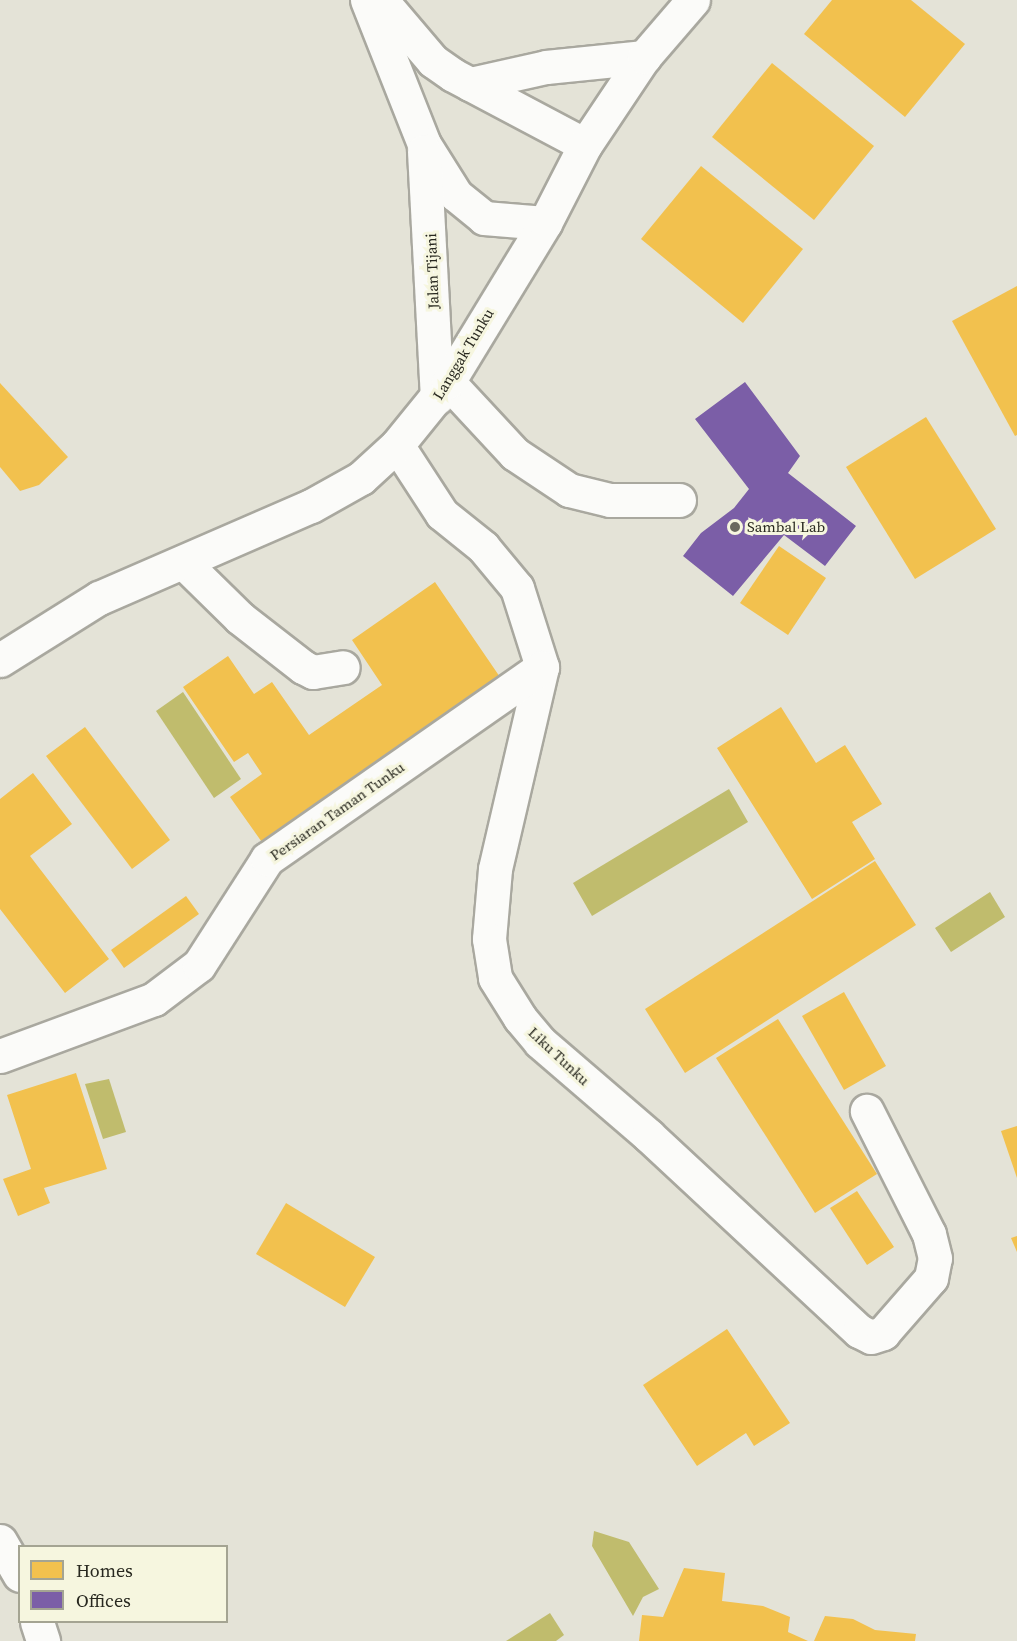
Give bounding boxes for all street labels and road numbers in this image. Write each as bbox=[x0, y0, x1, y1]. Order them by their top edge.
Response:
street label: Jalan Tijani bbox=[422, 233, 442, 309]
street label: Langgak Tunku bbox=[429, 305, 497, 403]
street label: Persiaran Taman Tunku bbox=[266, 758, 408, 864]
street label: Liku Tunku bbox=[525, 1023, 593, 1089]

